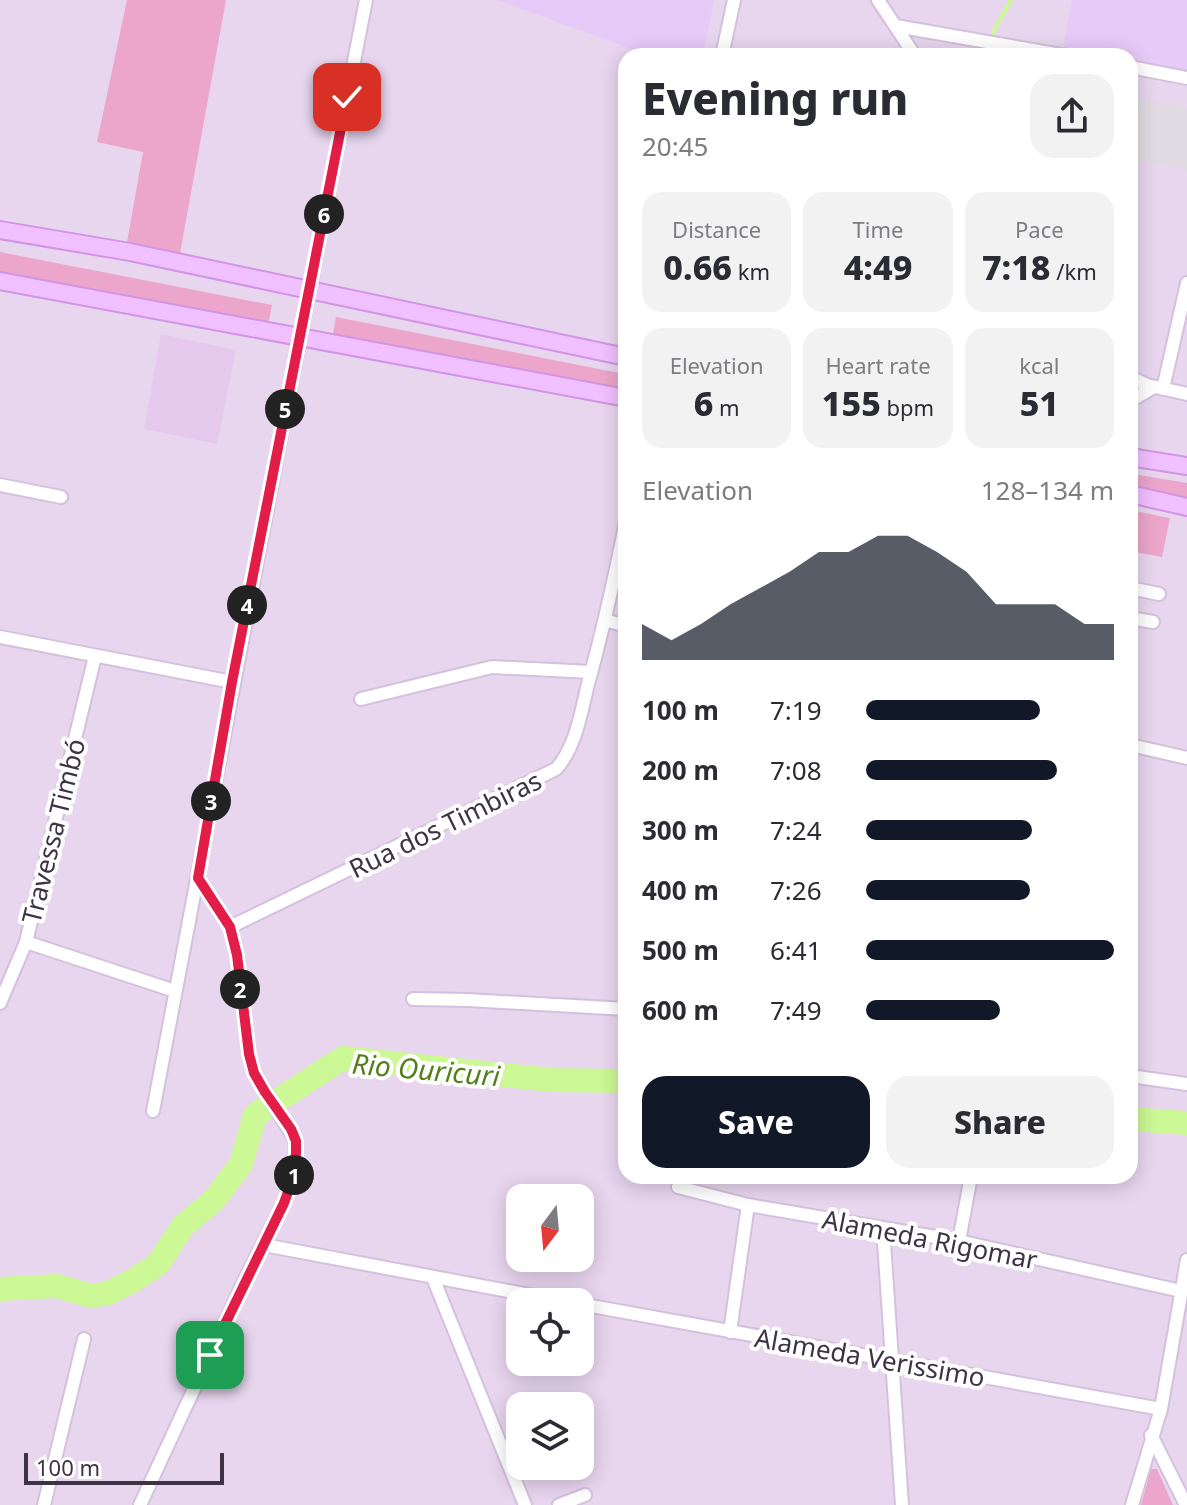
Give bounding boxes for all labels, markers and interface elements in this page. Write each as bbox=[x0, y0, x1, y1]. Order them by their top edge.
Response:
pin bbox=[313, 63, 381, 131]
text: Evening run bbox=[642, 68, 908, 128]
button: share bbox=[1030, 74, 1114, 158]
icon: check bbox=[325, 75, 369, 119]
text: 20:45 bbox=[642, 128, 708, 164]
pin: 6 bbox=[304, 194, 344, 234]
text: 6 bbox=[318, 199, 330, 229]
text: Distance bbox=[672, 214, 761, 244]
text: Time bbox=[853, 214, 903, 244]
text: Pace bbox=[1015, 214, 1064, 244]
text: 0.66 bbox=[663, 244, 732, 290]
text: 4:49 bbox=[844, 244, 912, 290]
text: 7:18 bbox=[982, 244, 1051, 290]
text: km bbox=[732, 256, 770, 286]
text: /km bbox=[1051, 256, 1097, 286]
text: Elevation bbox=[670, 350, 764, 380]
text: Heart rate bbox=[825, 350, 931, 380]
text: kcal bbox=[1019, 350, 1059, 380]
text: 6 bbox=[694, 380, 713, 426]
text: 155 bbox=[822, 380, 881, 426]
text: 51 bbox=[1020, 380, 1059, 426]
pin: 5 bbox=[265, 389, 305, 429]
text: m bbox=[713, 392, 740, 422]
text: bpm bbox=[881, 392, 934, 422]
text: 5 bbox=[279, 394, 291, 424]
text: Elevation bbox=[642, 472, 753, 508]
text: 128–134 m bbox=[981, 472, 1114, 508]
pin: 4 bbox=[227, 585, 267, 625]
text: 4 bbox=[241, 590, 253, 620]
text: 100 m bbox=[642, 692, 719, 728]
text: 7:19 bbox=[770, 692, 822, 728]
street label: Travessa Timbó bbox=[13, 735, 93, 927]
text: 200 m bbox=[642, 752, 719, 788]
text: 7:08 bbox=[770, 752, 822, 788]
street label: Rua dos Timbiras bbox=[343, 762, 547, 886]
pin: 3 bbox=[191, 781, 231, 821]
text: 3 bbox=[205, 786, 217, 816]
text: 300 m bbox=[642, 812, 719, 848]
text: 7:24 bbox=[770, 812, 822, 848]
text: 400 m bbox=[642, 872, 719, 908]
text: 7:26 bbox=[770, 872, 822, 908]
text: 500 m bbox=[642, 932, 719, 968]
text: 6:41 bbox=[770, 932, 822, 968]
pin: 2 bbox=[220, 969, 260, 1009]
text: 2 bbox=[234, 974, 246, 1004]
text: 600 m bbox=[642, 992, 719, 1028]
text: 7:49 bbox=[770, 992, 822, 1028]
water label: Rio Ouricuri bbox=[350, 1044, 502, 1094]
button: Save bbox=[642, 1076, 870, 1168]
button: Share bbox=[886, 1076, 1114, 1168]
pin: 1 bbox=[274, 1155, 314, 1195]
text: 1 bbox=[288, 1160, 300, 1190]
north arrow bbox=[506, 1184, 594, 1272]
map controls bbox=[506, 1184, 594, 1480]
street label: Alameda Rigomar bbox=[819, 1200, 1041, 1278]
button: locate bbox=[506, 1288, 594, 1376]
street label: Alameda Verissimo bbox=[752, 1319, 988, 1395]
pin bbox=[176, 1321, 244, 1389]
icon: arrive bbox=[188, 1333, 232, 1377]
button: layers bbox=[506, 1392, 594, 1480]
scale bar bbox=[24, 1449, 224, 1485]
text: 100 m bbox=[36, 1452, 100, 1482]

